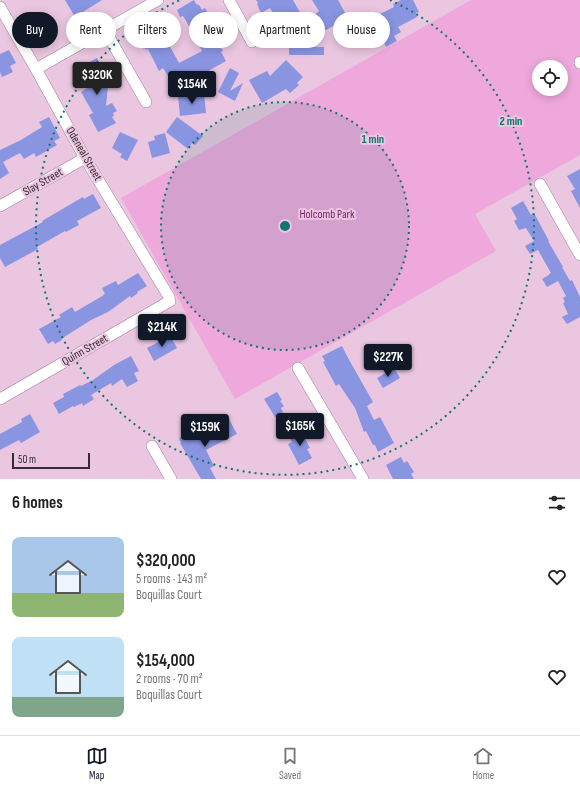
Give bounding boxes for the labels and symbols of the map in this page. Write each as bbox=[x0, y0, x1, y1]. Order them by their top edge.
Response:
pin: $320K bbox=[69, 62, 125, 96]
pin: $154K bbox=[164, 71, 220, 105]
text: 2 min bbox=[500, 114, 522, 129]
street label: Odeneal Street bbox=[63, 124, 106, 184]
text: 1 min bbox=[362, 132, 384, 147]
street label: Slay Street bbox=[20, 164, 66, 199]
park label: Holcomb Park bbox=[299, 207, 355, 222]
centre of rings bbox=[278, 219, 292, 233]
pin: $214K bbox=[134, 314, 190, 348]
street label: Quinn Street bbox=[59, 331, 111, 369]
pin: $227K bbox=[360, 344, 416, 378]
pin: $165K bbox=[272, 413, 328, 447]
pin: $159K bbox=[177, 414, 233, 448]
scale bar bbox=[12, 451, 90, 470]

